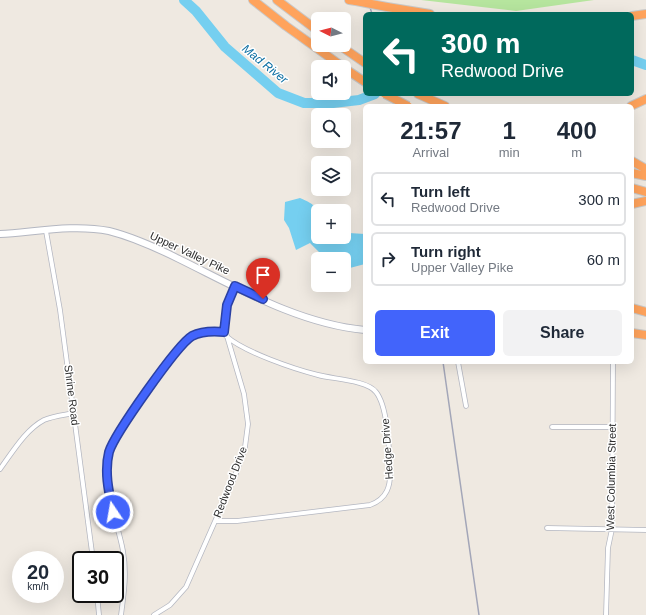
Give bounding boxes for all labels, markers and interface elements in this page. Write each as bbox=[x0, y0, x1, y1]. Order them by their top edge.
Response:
north arrow bbox=[311, 12, 351, 52]
map controls bbox=[311, 12, 351, 292]
icon: left bbox=[375, 28, 427, 80]
text: 300 m bbox=[441, 28, 520, 59]
water label: Mad River bbox=[239, 41, 291, 87]
button: sound bbox=[311, 60, 351, 100]
text: Redwood Drive bbox=[441, 61, 564, 81]
button: search bbox=[311, 108, 351, 148]
text: 21:57 bbox=[400, 117, 462, 144]
text: 1 bbox=[502, 117, 516, 144]
text: 400 bbox=[557, 117, 597, 144]
text: Arrival bbox=[412, 145, 449, 160]
text: min bbox=[499, 145, 520, 160]
text: m bbox=[571, 145, 582, 160]
button: layers bbox=[311, 156, 351, 196]
text: Turn left bbox=[411, 183, 470, 200]
icon: left bbox=[377, 188, 399, 210]
text: 300 m bbox=[578, 191, 620, 208]
text: Redwood Drive bbox=[411, 200, 500, 215]
button: + bbox=[311, 204, 351, 244]
street label: Upper Valley Pike bbox=[148, 229, 232, 277]
text: Turn right bbox=[411, 243, 481, 260]
icon: right bbox=[377, 248, 399, 270]
text: 60 m bbox=[587, 251, 620, 268]
button: − bbox=[311, 252, 351, 292]
pin bbox=[246, 258, 280, 299]
text: Upper Valley Pike bbox=[411, 260, 513, 275]
icon: arrive bbox=[252, 264, 274, 286]
button: Exit bbox=[375, 310, 495, 356]
button: Share bbox=[503, 310, 622, 356]
street label: Shrine Road bbox=[62, 364, 82, 426]
street label: Hedge Drive bbox=[379, 418, 395, 480]
street label: West Columbia Street bbox=[604, 424, 618, 530]
street label: Redwood Drive bbox=[211, 445, 249, 519]
position arrow bbox=[92, 491, 134, 533]
speed limit sign: 30 bbox=[72, 551, 124, 603]
text: 20 bbox=[27, 561, 49, 583]
text: km/h bbox=[27, 581, 49, 592]

